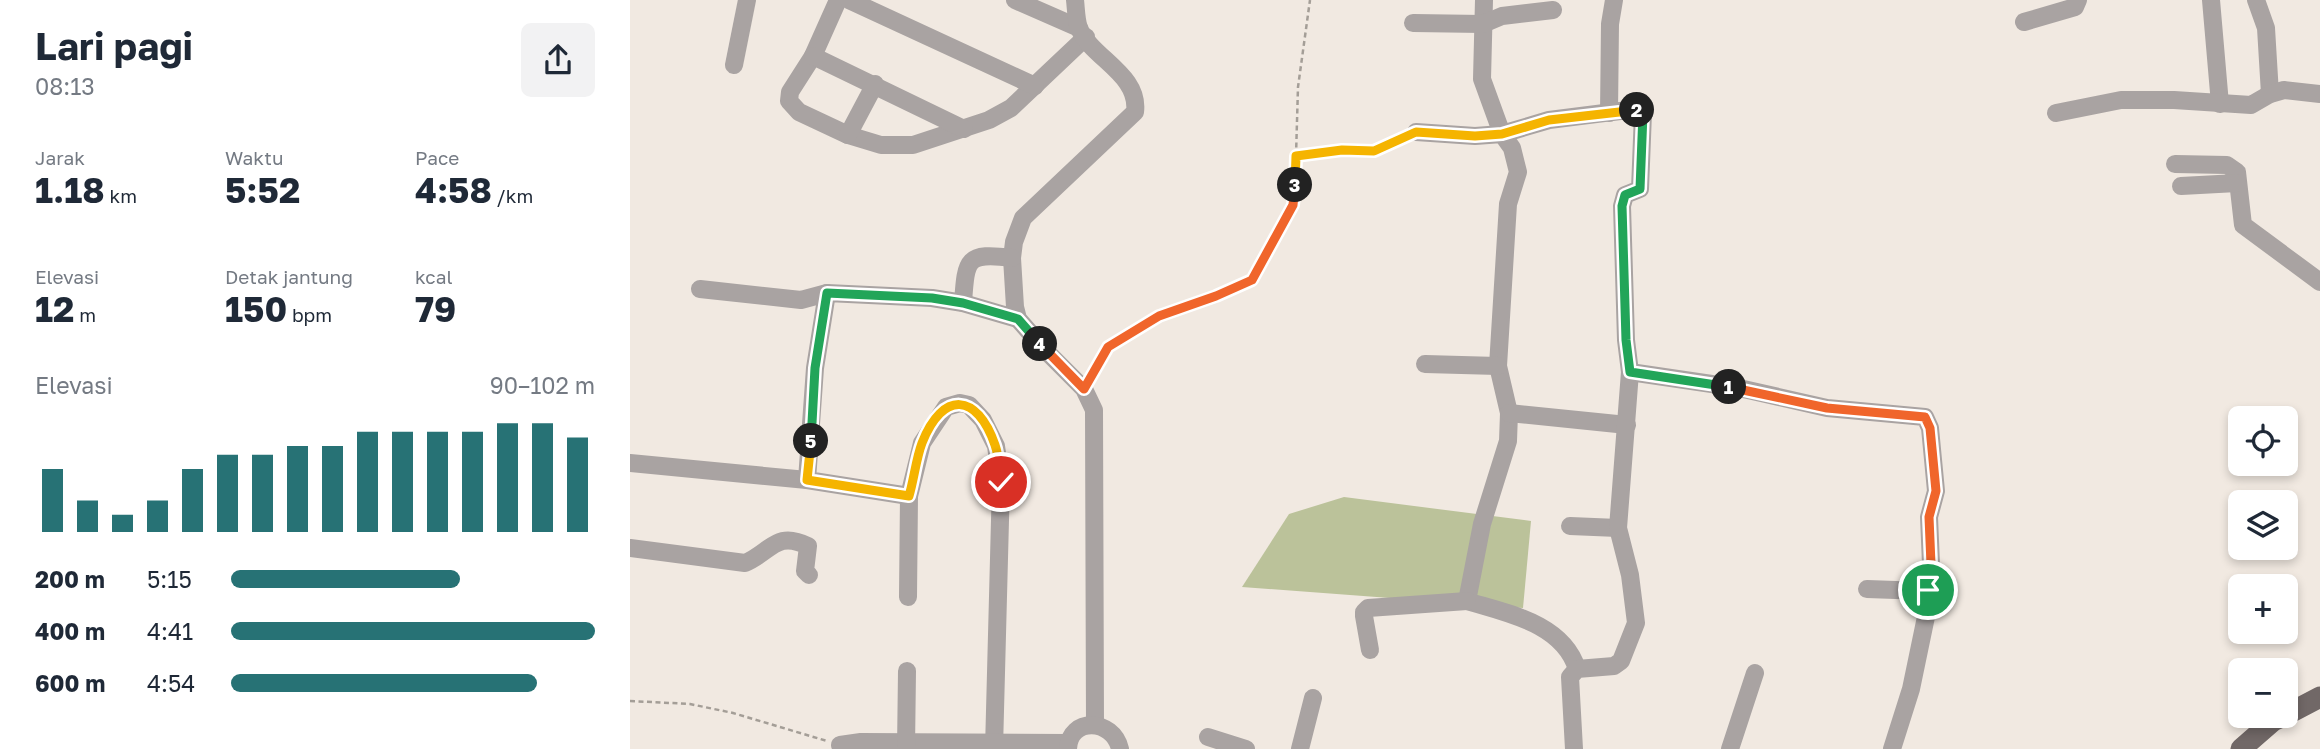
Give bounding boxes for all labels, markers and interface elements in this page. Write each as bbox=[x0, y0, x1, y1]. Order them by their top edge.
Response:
text: Lari pagi bbox=[35, 23, 193, 68]
button: share bbox=[521, 23, 595, 97]
text: 08:13 bbox=[35, 72, 95, 100]
pin: 2 bbox=[1620, 92, 1654, 128]
text: 2 bbox=[1631, 98, 1642, 121]
text: Jarak bbox=[35, 146, 85, 169]
text: Waktu bbox=[225, 146, 283, 169]
text: Pace bbox=[415, 146, 459, 169]
pin: 3 bbox=[1278, 168, 1312, 202]
text: 1.18 bbox=[35, 169, 105, 211]
text: 5:52 bbox=[225, 169, 300, 211]
text: 4:58 bbox=[415, 169, 492, 211]
text: 3 bbox=[1289, 173, 1300, 196]
text: km bbox=[105, 184, 137, 207]
text: /km bbox=[492, 184, 533, 207]
text: Elevasi bbox=[35, 265, 99, 288]
text: Detak jantung bbox=[225, 265, 353, 288]
text: kcal bbox=[415, 265, 453, 288]
text: 12 bbox=[35, 288, 74, 330]
text: 150 bbox=[225, 288, 287, 330]
text: 79 bbox=[415, 288, 456, 330]
text: m bbox=[74, 303, 96, 326]
text: bpm bbox=[287, 303, 332, 326]
pin: 4 bbox=[1022, 326, 1058, 362]
text: 4 bbox=[1034, 332, 1045, 355]
pin: 1 bbox=[1712, 370, 1746, 404]
text: Elevasi bbox=[35, 371, 113, 399]
text: 90–102 m bbox=[490, 371, 595, 399]
text: 1 bbox=[1724, 375, 1733, 398]
map controls bbox=[2228, 406, 2298, 728]
button: locate bbox=[2228, 406, 2298, 476]
pin: 5 bbox=[794, 424, 828, 458]
text: 5 bbox=[805, 429, 816, 452]
pin bbox=[971, 452, 1031, 512]
icon: check bbox=[982, 463, 1020, 501]
button: layers bbox=[2228, 490, 2298, 560]
pin bbox=[1898, 560, 1958, 620]
text: 200 m bbox=[35, 565, 105, 593]
text: 5:15 bbox=[147, 565, 192, 593]
icon: arrive bbox=[1909, 571, 1947, 609]
button: + bbox=[2228, 574, 2298, 644]
text: 400 m bbox=[35, 617, 105, 645]
text: 4:41 bbox=[147, 617, 193, 645]
button: − bbox=[2228, 658, 2298, 728]
text: 600 m bbox=[35, 669, 105, 697]
text: 4:54 bbox=[147, 669, 195, 697]

